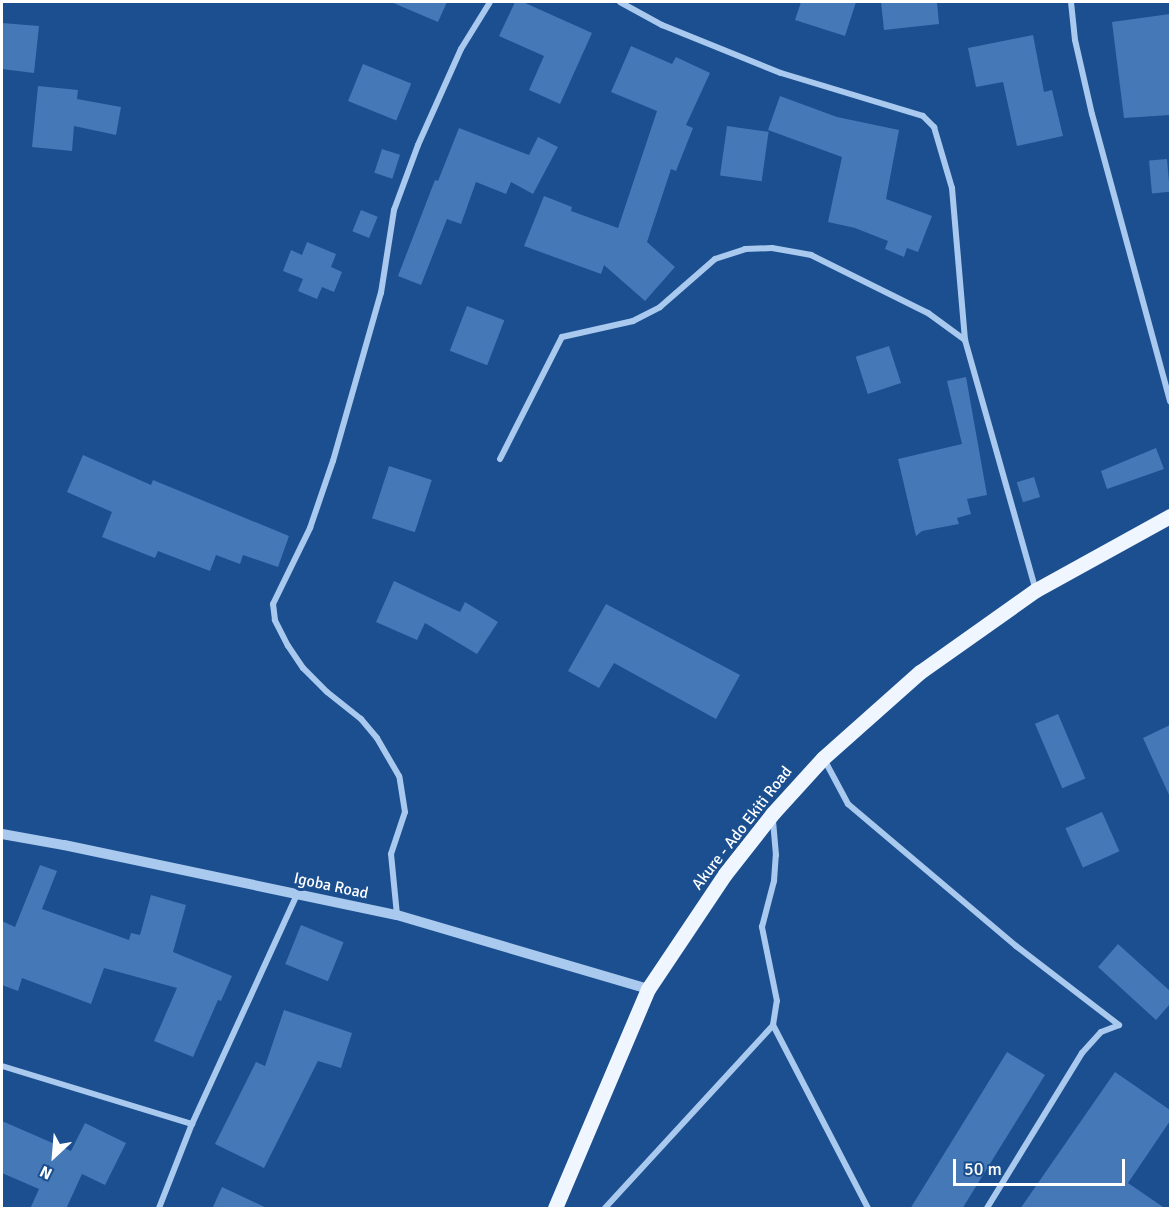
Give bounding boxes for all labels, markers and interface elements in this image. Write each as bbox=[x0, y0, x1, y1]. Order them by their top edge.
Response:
street label: Akure - Ado Ekiti Road bbox=[688, 762, 796, 894]
street label: Igoba Road bbox=[292, 869, 370, 903]
north arrow bbox=[24, 1126, 84, 1186]
scale bar bbox=[956, 1147, 1128, 1185]
text: 50 m bbox=[964, 1158, 1002, 1180]
text: N bbox=[37, 1161, 56, 1184]

